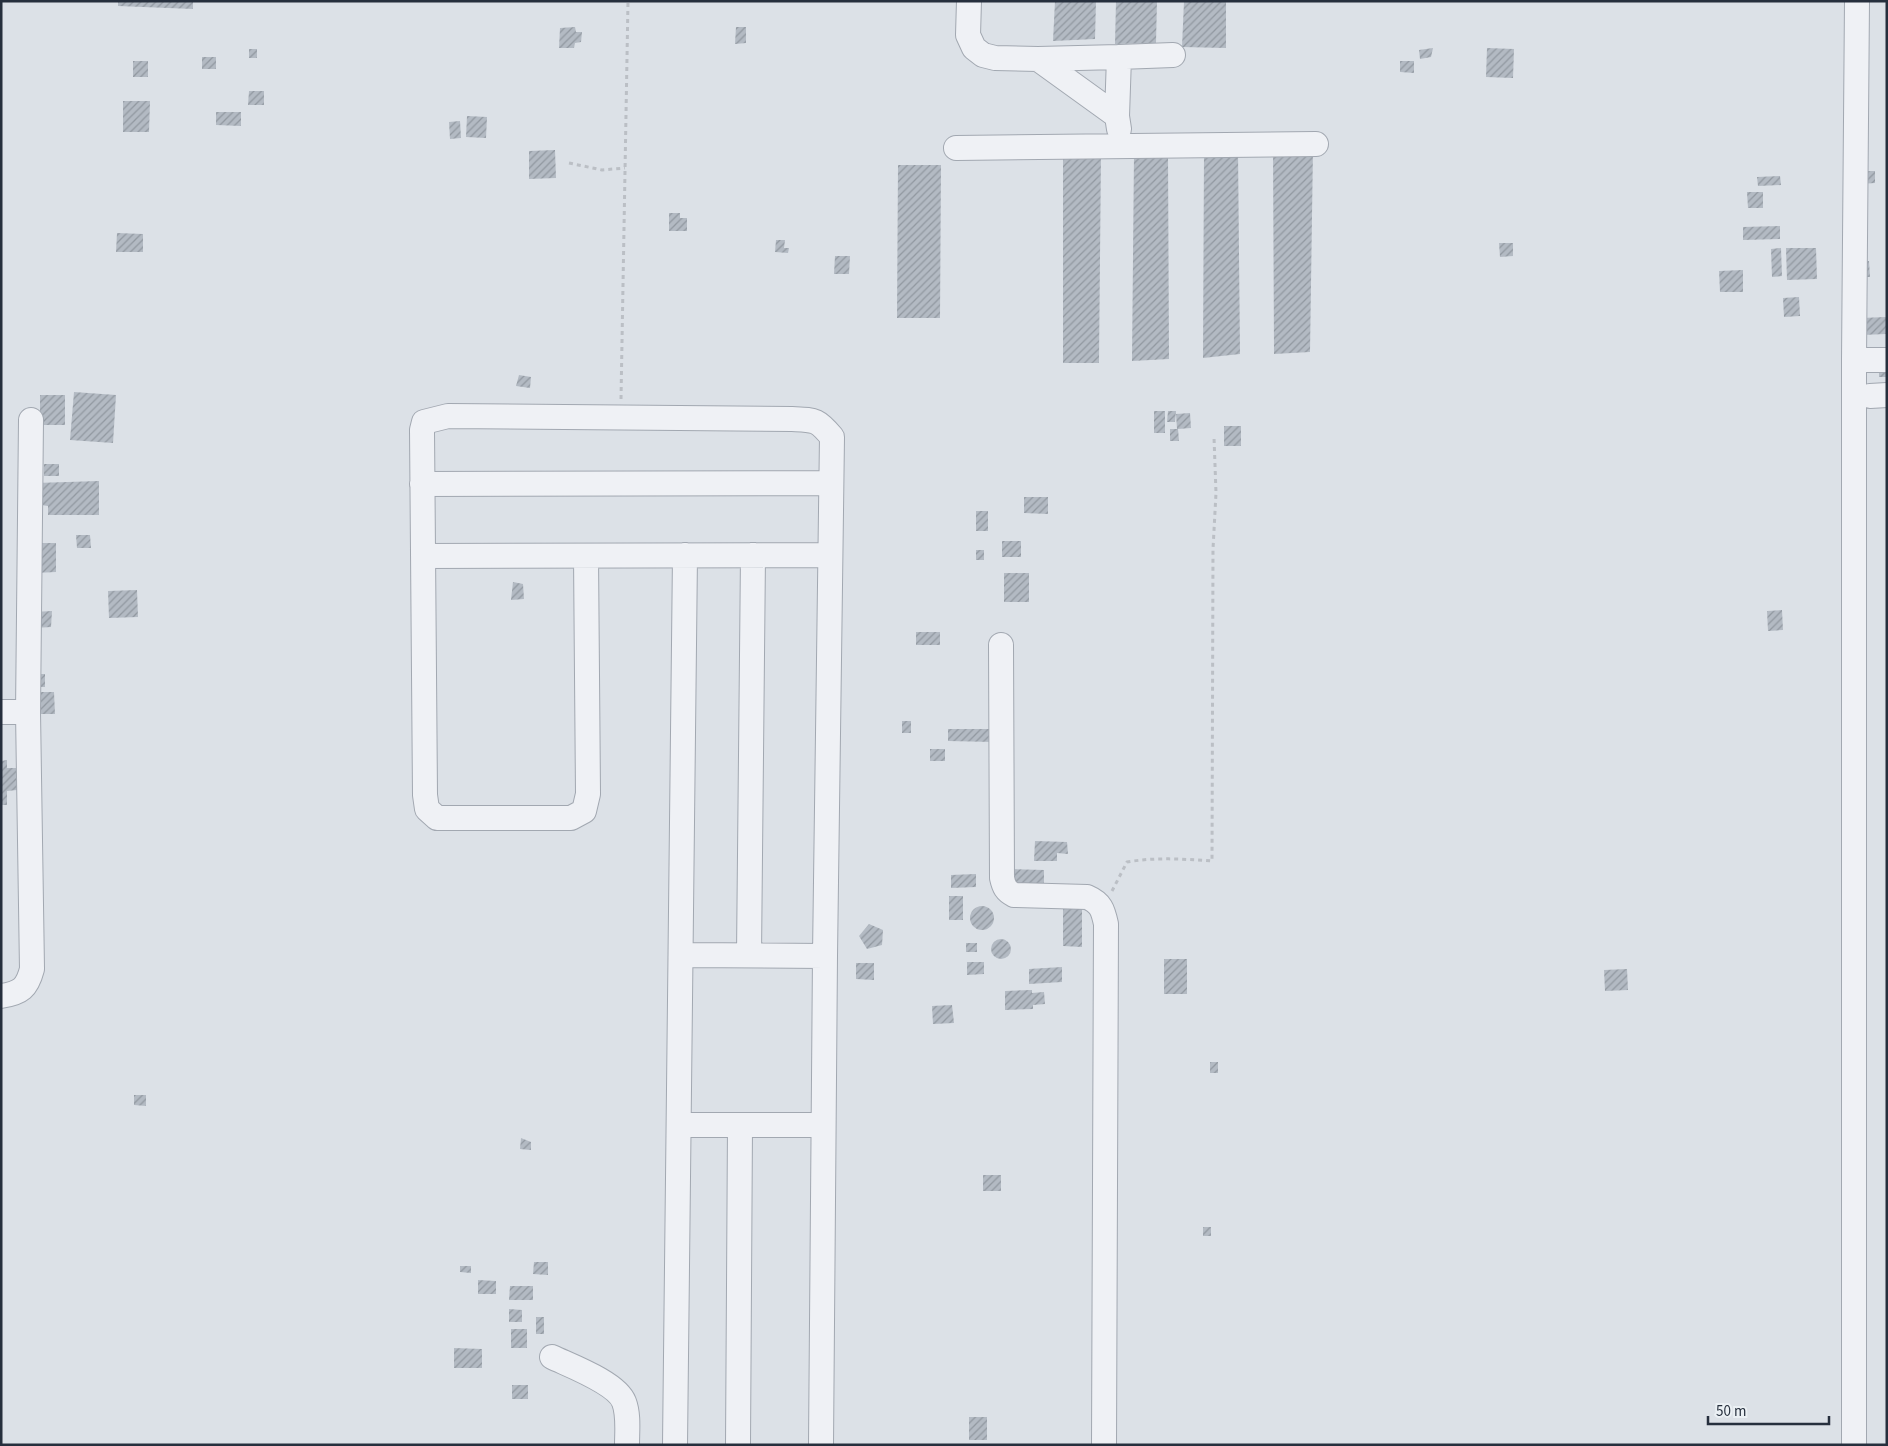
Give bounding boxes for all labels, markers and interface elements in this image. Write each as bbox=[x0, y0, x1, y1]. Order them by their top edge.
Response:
scale bar bbox=[1708, 1394, 1829, 1426]
text: 50 m bbox=[1716, 1401, 1746, 1422]

